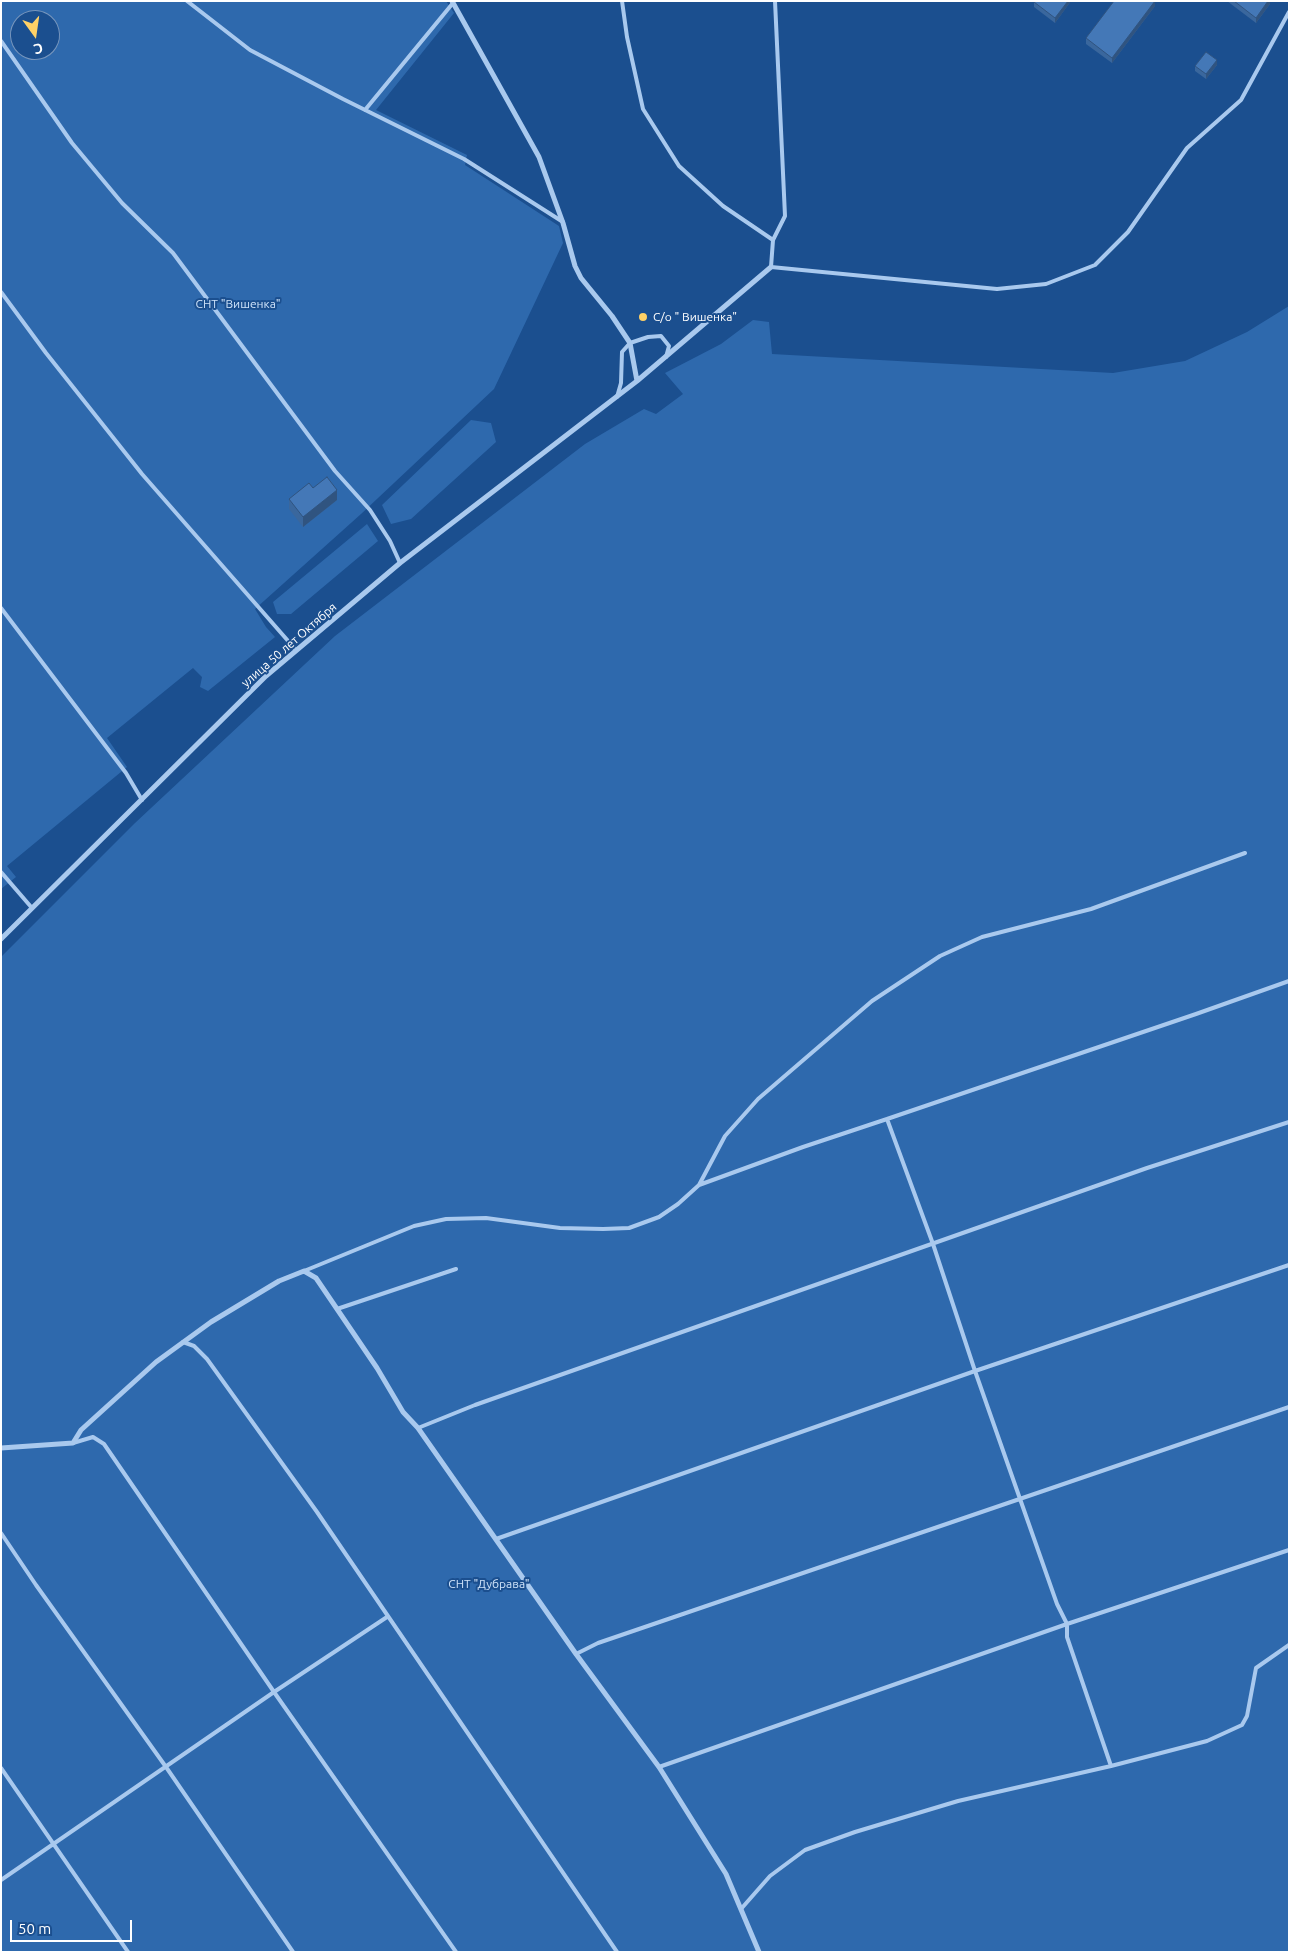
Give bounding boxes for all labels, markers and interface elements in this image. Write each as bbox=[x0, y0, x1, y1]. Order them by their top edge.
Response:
north arrow bbox=[10, 10, 60, 60]
text: С bbox=[32, 40, 45, 57]
park label: СНТ "Вишенка" bbox=[196, 297, 280, 311]
place label: С/о " Вишенка" bbox=[653, 310, 737, 324]
marker: С/о " Вишенка" bbox=[637, 311, 649, 323]
street label: улица 50 лет Октября bbox=[238, 600, 340, 690]
park label: СНТ "Дубрава" bbox=[448, 1577, 530, 1591]
scale bar bbox=[12, 1910, 135, 1942]
text: 50 m bbox=[18, 1920, 51, 1937]

